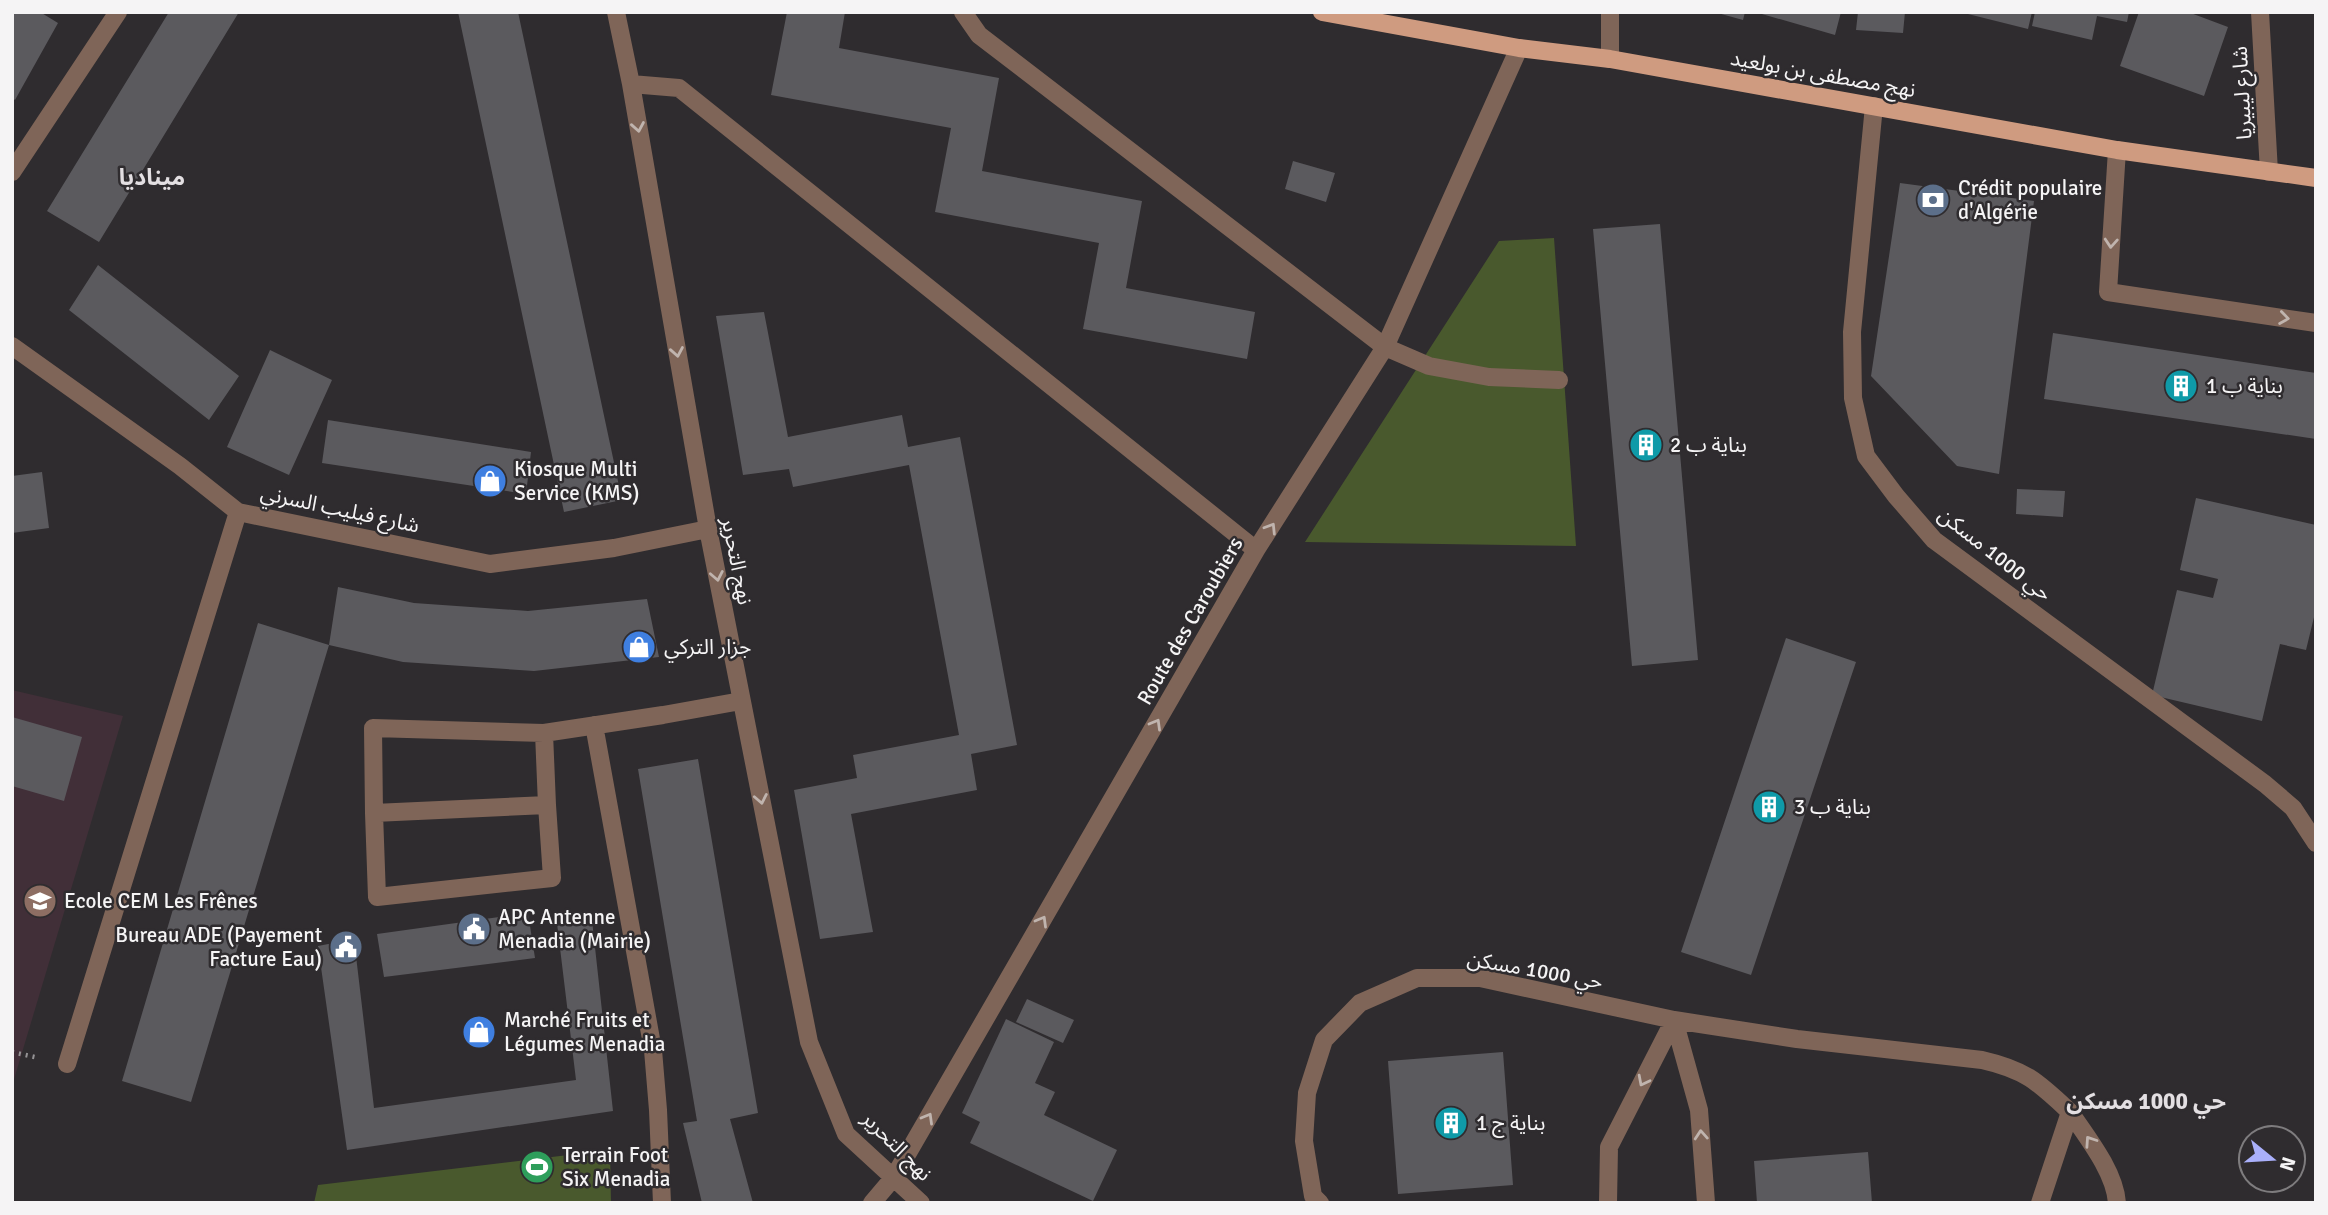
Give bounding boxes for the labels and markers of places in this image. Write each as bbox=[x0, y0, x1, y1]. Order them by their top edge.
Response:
place label: Crédit populaire d'Algérie bbox=[1958, 175, 2102, 225]
bank icon: Crédit populaire d'Algérie bbox=[1914, 181, 1952, 219]
building icon: بناية ب 1 bbox=[2162, 367, 2200, 405]
place label: بناية ب 1 bbox=[2206, 373, 2283, 399]
building icon: بناية ب 2 bbox=[1627, 426, 1665, 464]
place label: بناية ب 2 bbox=[1670, 432, 1747, 458]
place label: Kiosque Multi Service (KMS) bbox=[514, 456, 639, 506]
shop icon: Kiosque Multi Service (KMS) bbox=[471, 462, 509, 500]
shop icon: جزار التركي bbox=[620, 628, 658, 666]
place label: جزار التركي bbox=[664, 634, 751, 663]
building icon: بناية ب 3 bbox=[1750, 788, 1788, 826]
place label: بناية ب 3 bbox=[1794, 794, 1871, 820]
school or university icon: Ecole CEM Les Frênes bbox=[21, 882, 59, 920]
place label: Ecole CEM Les Frênes bbox=[64, 888, 258, 914]
place label: APC Antenne Menadia (Mairie) bbox=[498, 904, 651, 954]
public building icon: APC Antenne Menadia (Mairie) bbox=[455, 910, 493, 948]
place label: Bureau ADE (Payement Facture Eau) bbox=[115, 922, 322, 972]
public building icon: Bureau ADE (Payement Facture Eau) bbox=[327, 928, 365, 966]
place label: Marché Fruits et Légumes Menadia bbox=[504, 1007, 665, 1057]
shop icon: Marché Fruits et Légumes Menadia bbox=[460, 1013, 498, 1051]
building icon: بناية ج 1 bbox=[1432, 1104, 1470, 1142]
place label: بناية ج 1 bbox=[1476, 1110, 1545, 1138]
place label: Terrain Foot Six Menadia bbox=[562, 1142, 670, 1192]
sports icon: Terrain Foot Six Menadia bbox=[518, 1148, 556, 1186]

